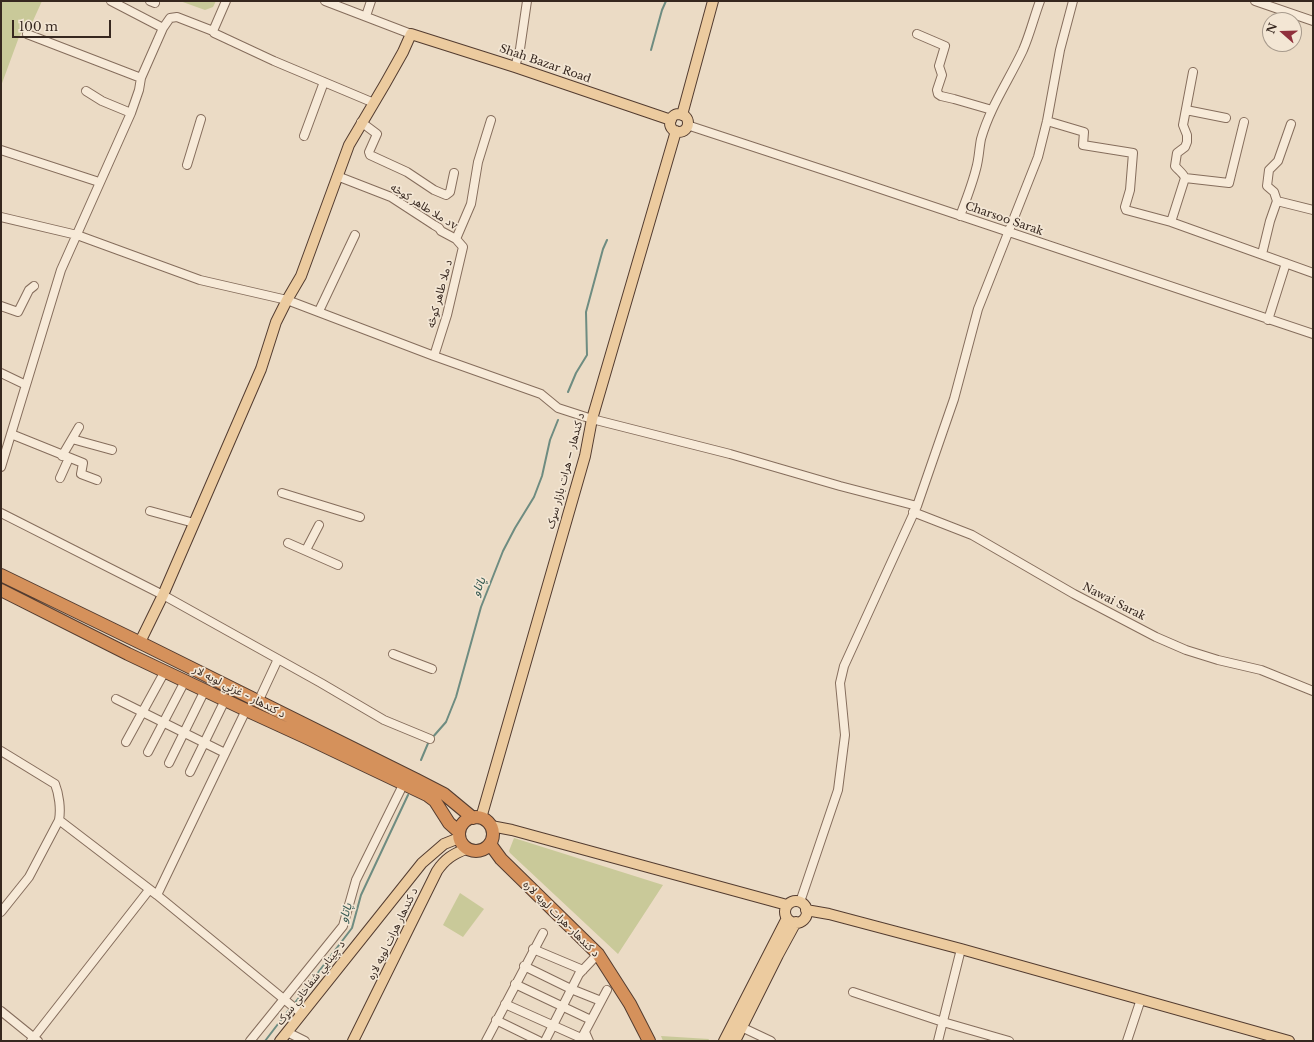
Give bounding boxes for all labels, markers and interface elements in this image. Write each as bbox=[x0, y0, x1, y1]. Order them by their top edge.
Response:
scale bar bbox=[14, 12, 113, 38]
north arrow bbox=[1262, 12, 1302, 52]
text: 100 m bbox=[19, 19, 58, 34]
text: N bbox=[1263, 21, 1280, 35]
street label: Shah Bazar Road bbox=[498, 42, 592, 86]
street label: د ملا طاهر کوڅهv bbox=[388, 181, 460, 233]
street label: Charsoo Sarak bbox=[963, 199, 1045, 239]
street label: د ملا طاهر کوڅه bbox=[425, 259, 455, 329]
street label: د کندهار – هرات بازار سړک bbox=[544, 412, 588, 530]
water label: پاتاو bbox=[469, 575, 489, 599]
street label: Nawai Sarak bbox=[1080, 580, 1148, 624]
street label: د کندهار - غزني لويه لار bbox=[191, 663, 287, 721]
street label: د کندهار-هرات لويه لاره bbox=[520, 878, 602, 960]
street label: د کندهار هرات لویه لاره bbox=[365, 886, 421, 982]
water label: پاتاو bbox=[336, 902, 356, 924]
street label: د چينايي شفاخانې سړک bbox=[274, 938, 348, 1028]

